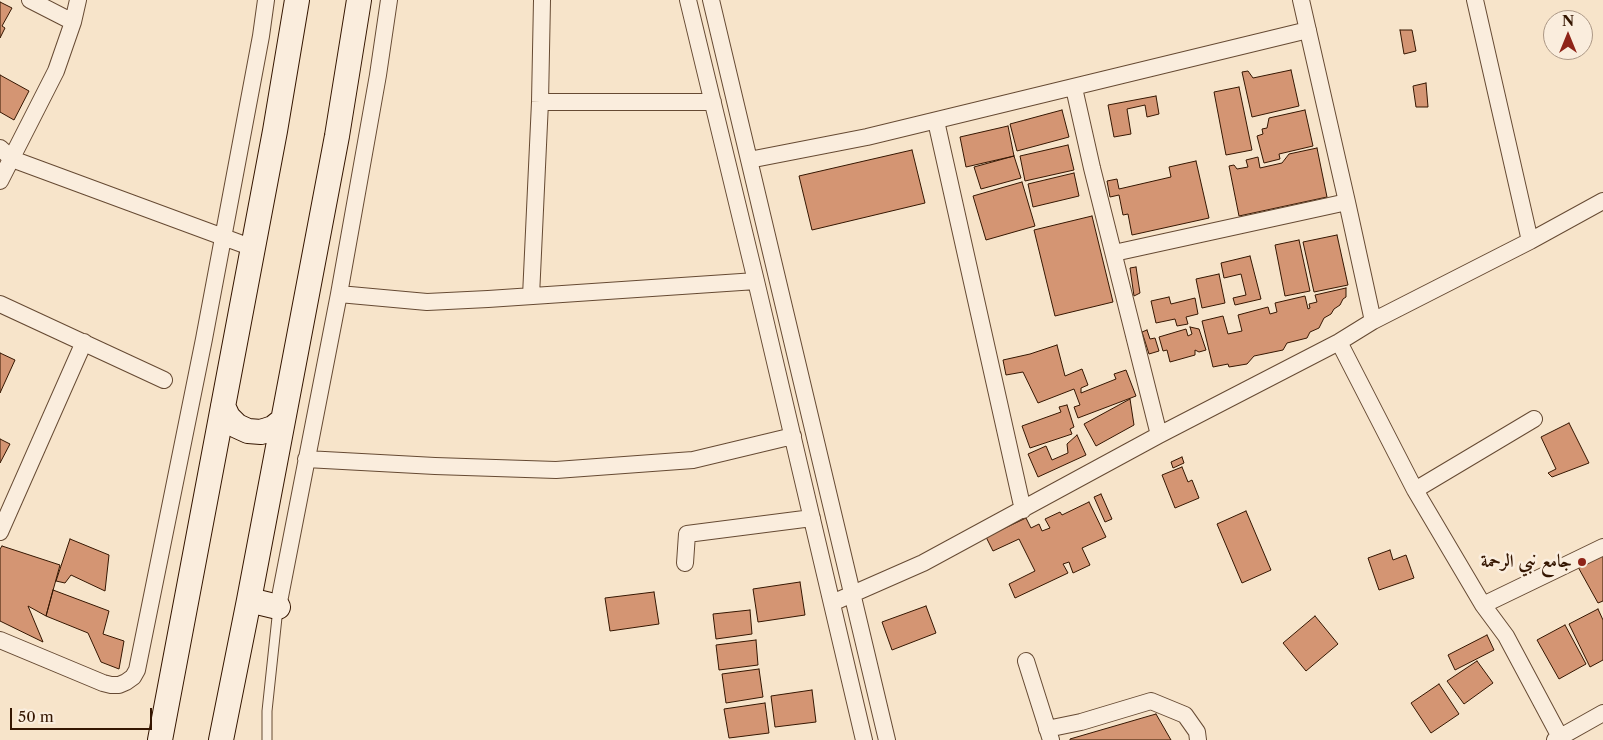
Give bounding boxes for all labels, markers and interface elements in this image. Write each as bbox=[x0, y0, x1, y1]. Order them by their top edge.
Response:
north arrow bbox=[1543, 10, 1593, 60]
text: N bbox=[1562, 12, 1574, 30]
place label: جامع نبي الرحمة bbox=[1481, 551, 1572, 573]
marker: جامع نبي الرحمة bbox=[1576, 556, 1588, 568]
scale bar bbox=[12, 698, 155, 730]
text: 50 m bbox=[18, 707, 54, 726]

